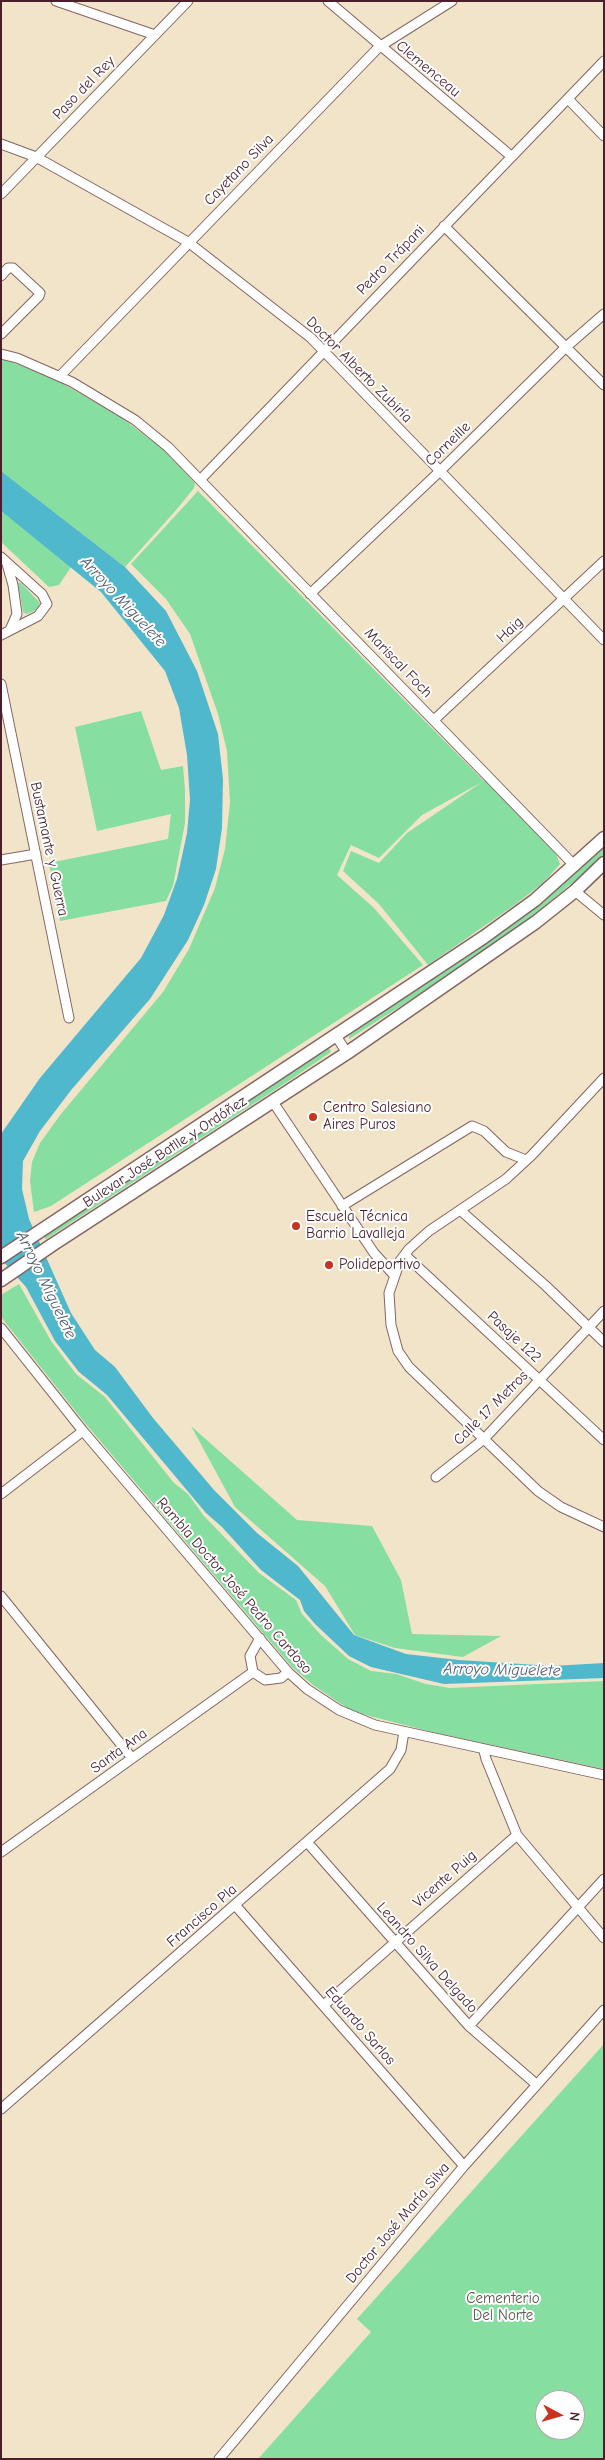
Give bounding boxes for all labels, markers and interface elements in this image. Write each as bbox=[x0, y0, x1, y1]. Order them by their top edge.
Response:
street label: Clemenceau bbox=[392, 37, 464, 101]
street label: Paso del Rey bbox=[49, 52, 119, 124]
street label: Cayetano Silva bbox=[200, 130, 278, 210]
street label: Pedro Trápani bbox=[353, 221, 429, 299]
street label: Doctor Alberto Zubiría bbox=[302, 313, 416, 427]
street label: Corneille bbox=[421, 418, 475, 470]
water label: Arroyo Miguelete bbox=[76, 553, 170, 651]
street label: Haig bbox=[493, 613, 527, 647]
street label: Mariscal Foch bbox=[360, 624, 436, 702]
street label: Bustamante y Guerra bbox=[26, 780, 72, 918]
street label: Bulevar José Batlle y Ordóñez bbox=[80, 1092, 250, 1212]
place label: Centro Salesiano Aires Puros bbox=[323, 1099, 431, 1134]
marker: Centro Salesiano Aires Puros bbox=[307, 1111, 319, 1123]
place label: Escuela Técnica Barrio Lavalleja bbox=[306, 1208, 408, 1243]
marker: Escuela Técnica Barrio Lavalleja bbox=[290, 1220, 302, 1232]
water label: Arroyo Miguelete bbox=[12, 1228, 80, 1342]
place label: Polideportivo bbox=[339, 1256, 420, 1274]
marker: Polideportivo bbox=[323, 1259, 335, 1271]
street label: Pasaje 122 bbox=[483, 1308, 545, 1366]
street label: Calle 17 Metros bbox=[450, 1367, 532, 1449]
street label: Rambla Doctor José Pedro Cardoso bbox=[152, 1494, 316, 1678]
water label: Arroyo Miguelete bbox=[443, 1659, 561, 1681]
street label: Santa Ana bbox=[87, 1724, 151, 1778]
street label: Vicente Puig bbox=[410, 1847, 480, 1911]
street label: Francisco Pla bbox=[163, 1881, 241, 1951]
street label: Leandro Silva Delgado bbox=[373, 1899, 481, 2017]
street label: Eduardo Sarlos bbox=[321, 1983, 399, 2069]
street label: Doctor José María Silva bbox=[342, 2159, 454, 2287]
park label: Cementerio Del Norte bbox=[466, 2290, 540, 2325]
north arrow bbox=[535, 2390, 585, 2440]
text: N bbox=[565, 2411, 583, 2422]

